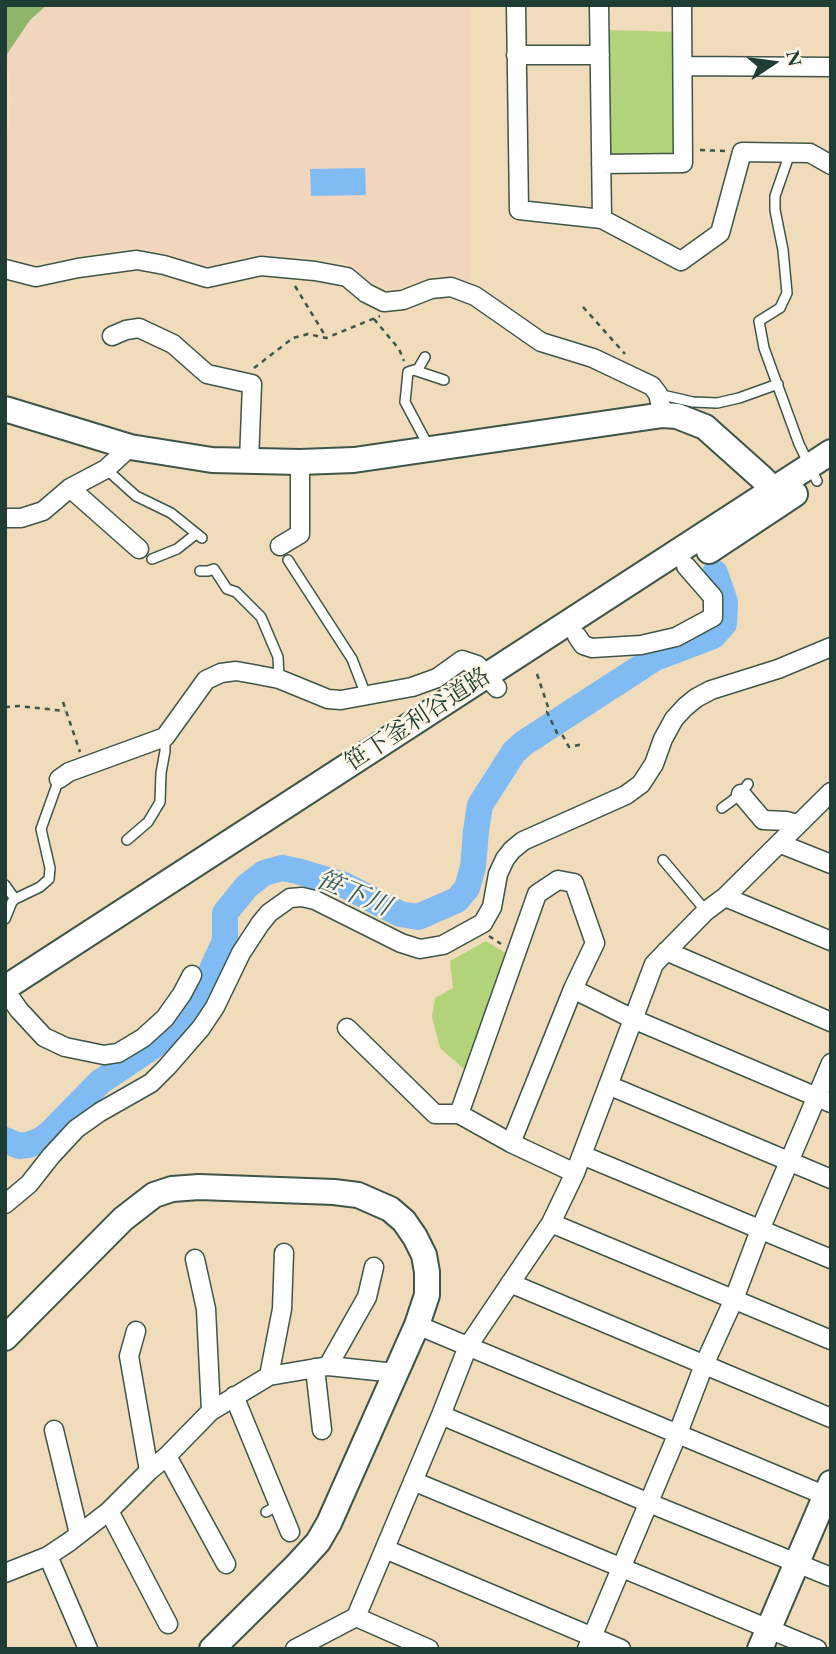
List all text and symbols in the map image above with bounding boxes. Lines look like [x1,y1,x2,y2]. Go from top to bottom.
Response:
north arrow [738,28,808,98]
text: N [780,48,808,68]
street label: 笹下釜利谷道路 [340,662,496,778]
water label: 笹下川 [311,864,395,924]

